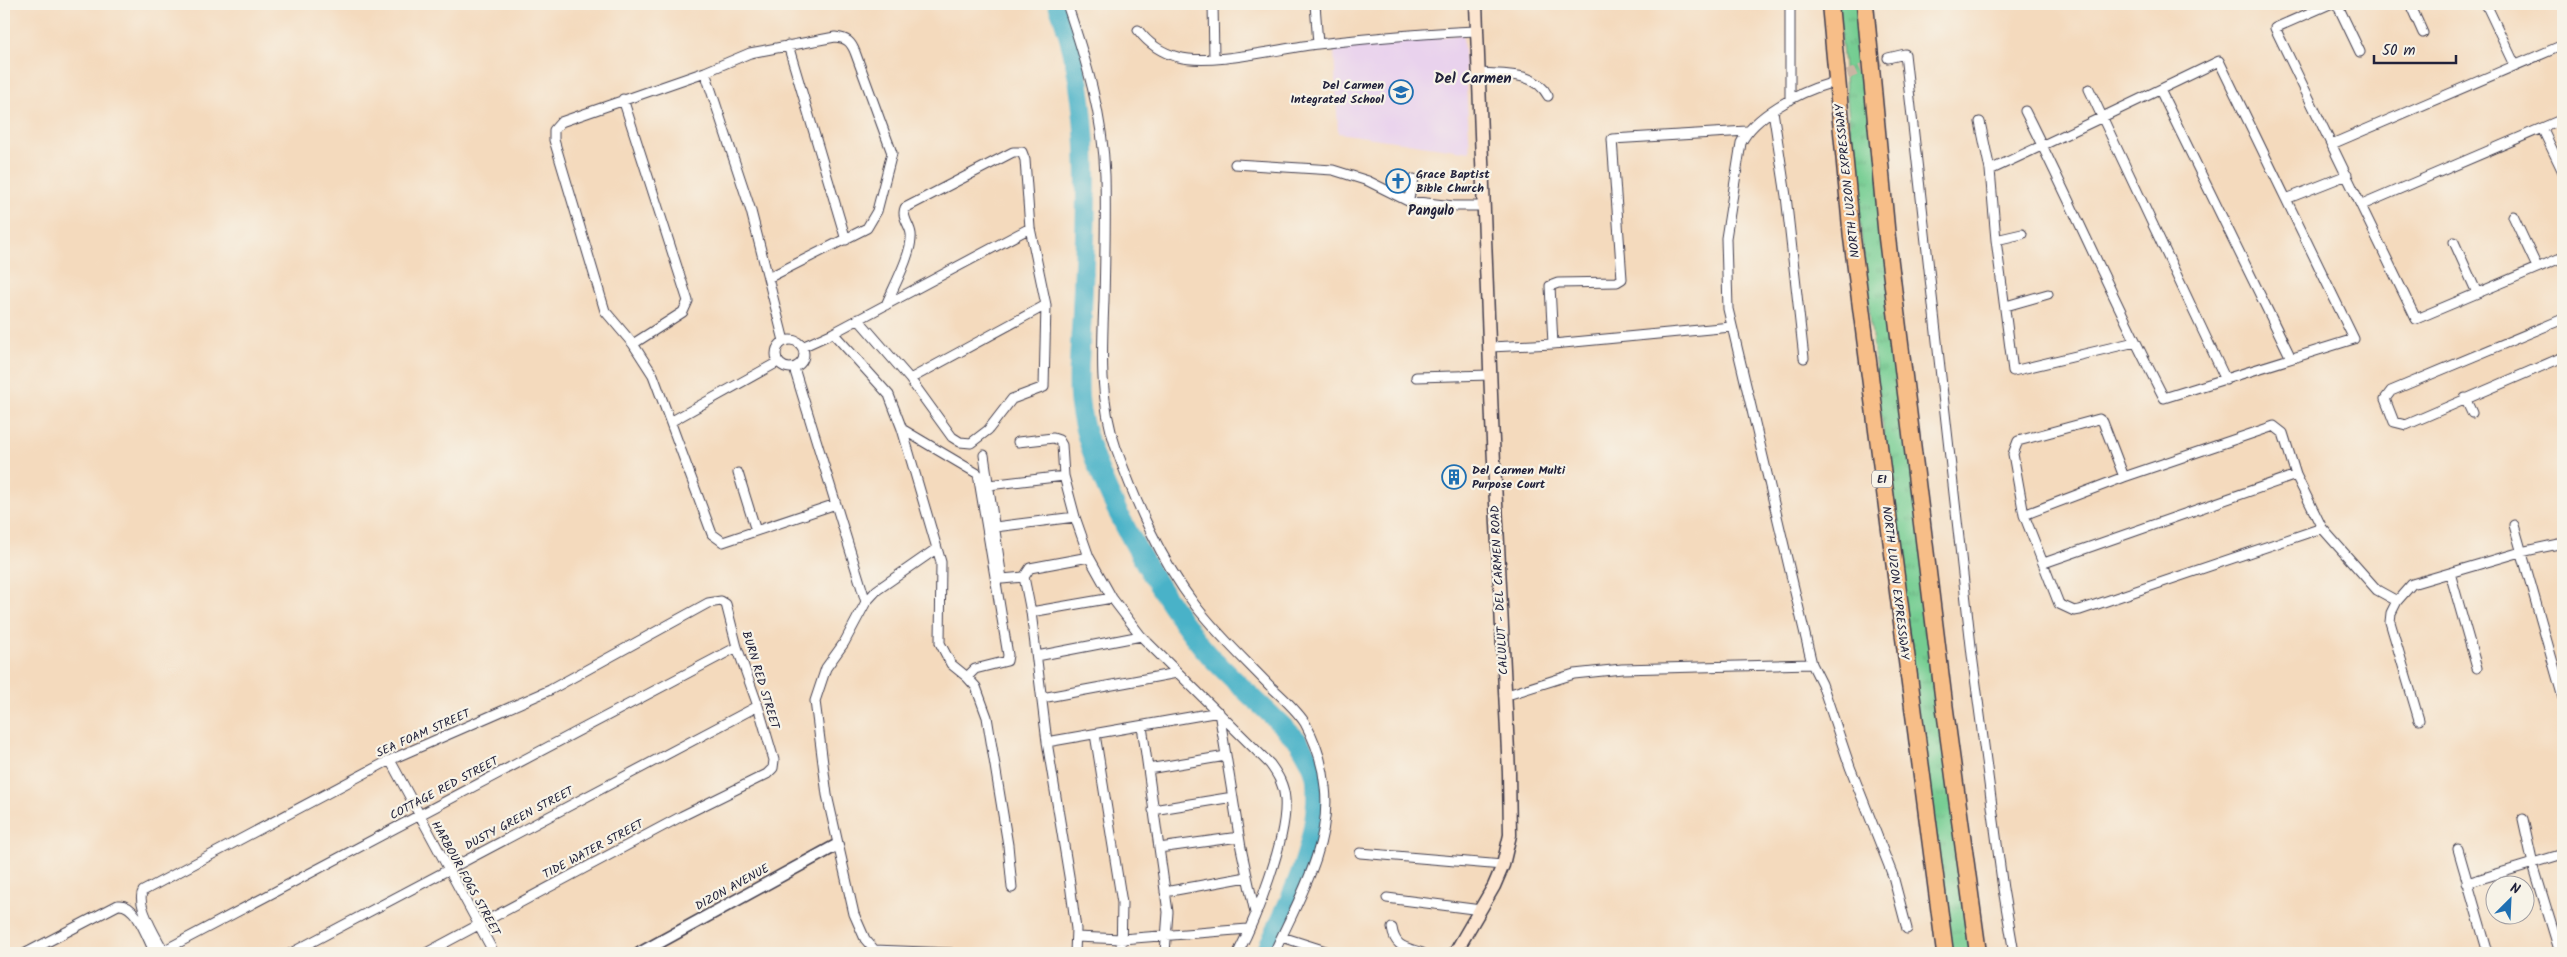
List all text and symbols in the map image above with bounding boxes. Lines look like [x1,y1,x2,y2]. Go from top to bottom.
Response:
scale bar [2374,32,2457,64]
text: 50 m [2382,39,2416,63]
district label: Del Carmen [1434,67,1512,91]
place label: Del Carmen Integrated School [1290,76,1385,109]
school or university icon: Del Carmen Integrated School [1388,79,1414,105]
street label: NORTH LUZON EXPRESSWAY [1830,102,1865,259]
place label: Grace Baptist Bible Church [1416,165,1490,198]
church icon: Grace Baptist Bible Church [1385,168,1411,194]
district label: Pangulo [1408,200,1455,222]
place label: Del Carmen Multi Purpose Court [1472,461,1566,494]
building icon: Del Carmen Multi Purpose Court [1441,464,1467,490]
road number: E1 [1872,470,1892,488]
street label: CALULUT - DEL CARMEN ROAD [1486,504,1513,675]
street label: NORTH LUZON EXPRESSWAY [1877,505,1914,662]
street label: BURN RED STREET [737,629,785,733]
street label: SEA FOAM STREET [373,704,475,763]
street label: COTTAGE RED STREET [386,751,503,825]
street label: DUSTY GREEN STREET [461,781,579,855]
street label: TIDE WATER STREET [539,814,648,884]
street label: HARBOUR FOGS STREET [426,817,506,941]
street label: DIZON AVENUE [692,859,774,916]
north arrow [2484,874,2534,924]
text: N [2506,877,2524,901]

